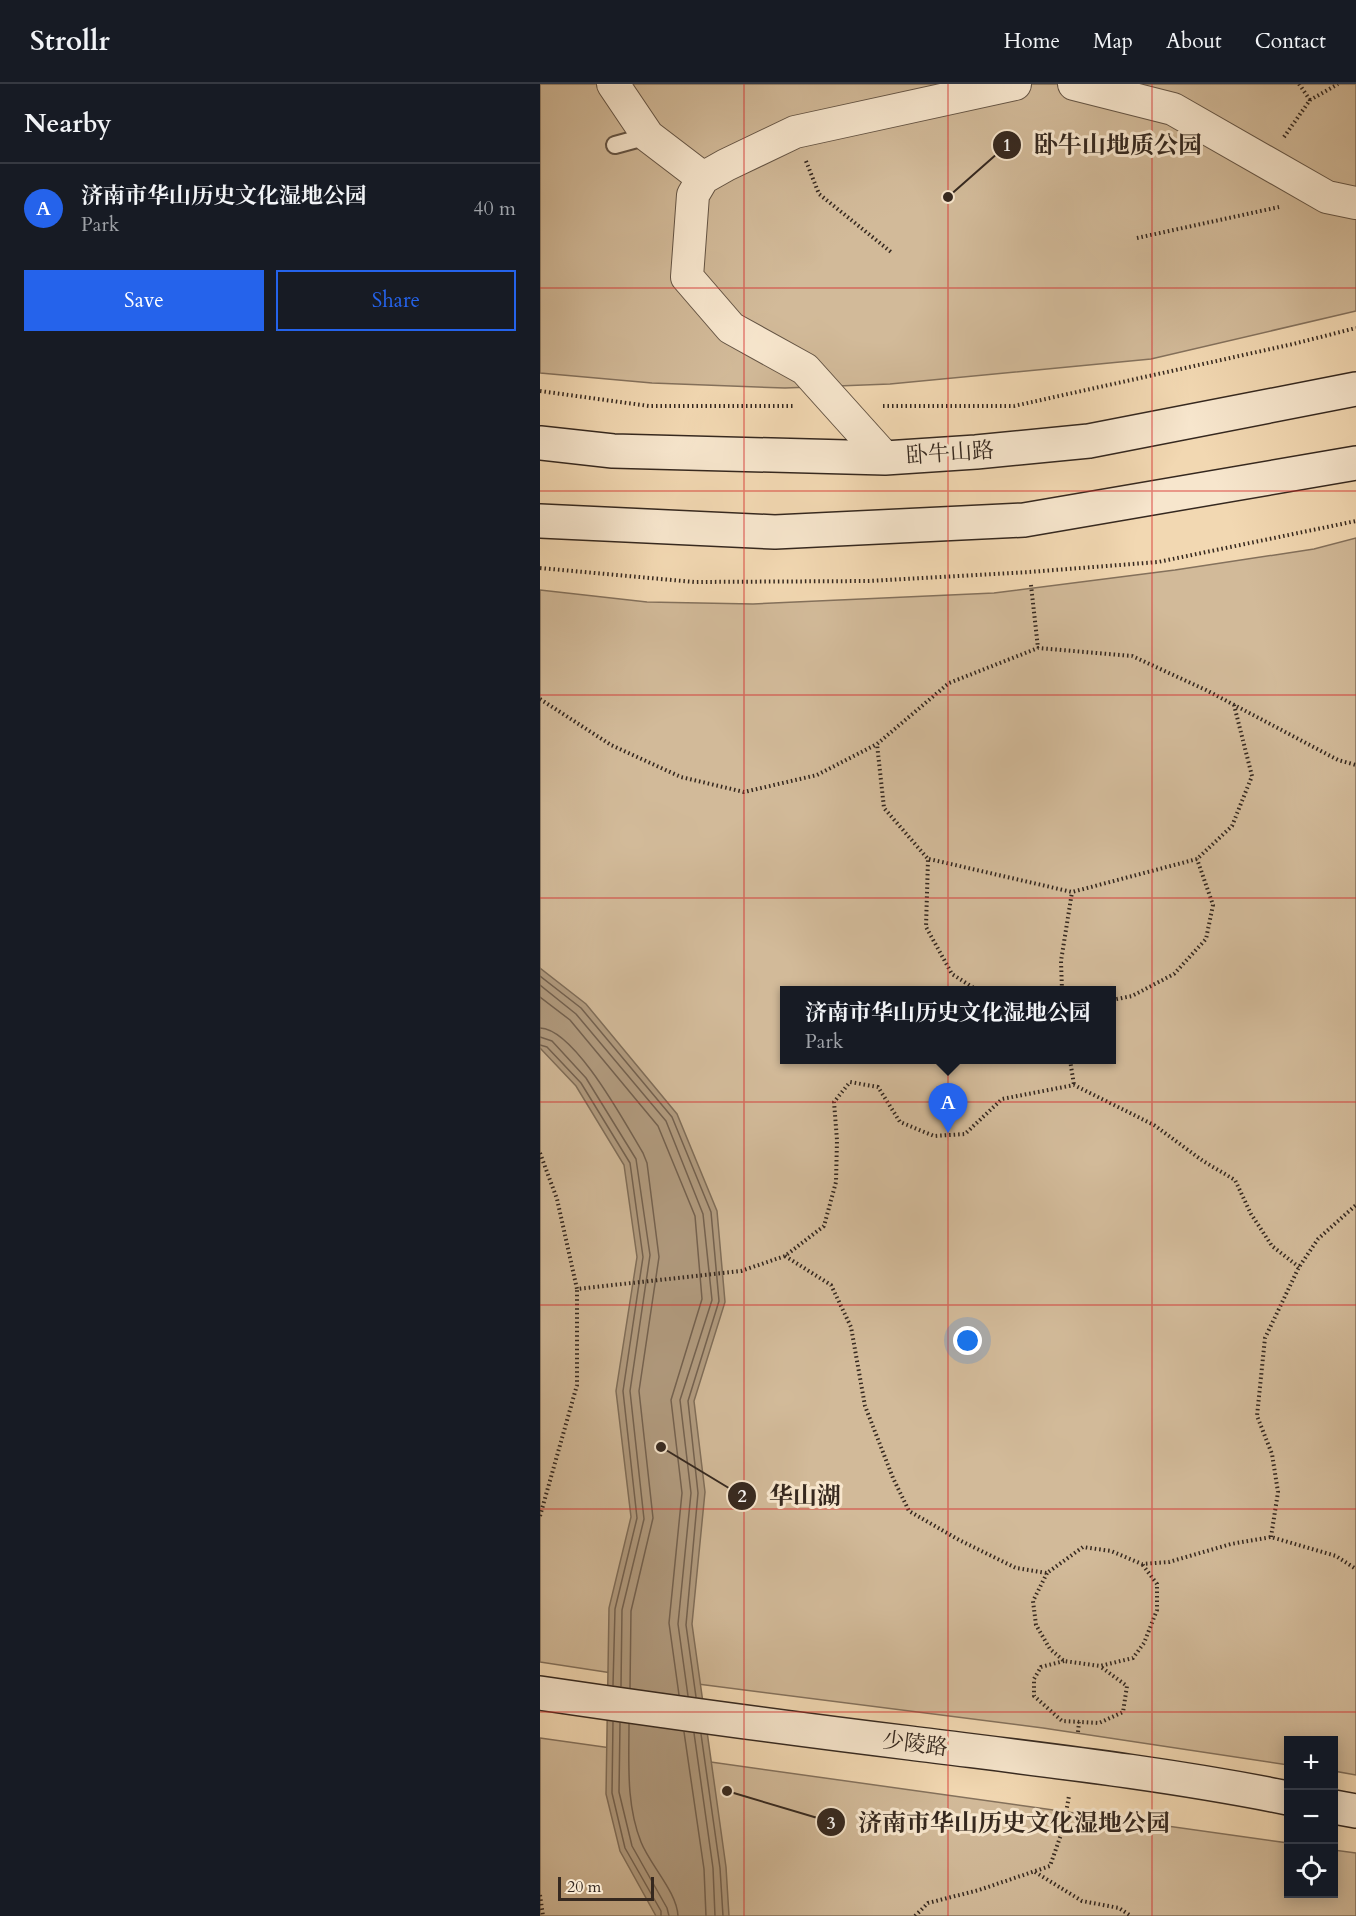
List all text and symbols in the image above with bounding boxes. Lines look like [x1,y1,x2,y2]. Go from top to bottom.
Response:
text: Strollr [30,22,110,60]
text: Home [1004,27,1060,56]
text: Map [1093,27,1133,56]
text: About [1166,27,1222,56]
text: Contact [1255,27,1326,56]
text: Nearby [24,106,112,141]
callout: 卧牛山地质公园 [992,124,1214,166]
text: 卧牛山地质公园 [1034,129,1202,162]
text: 1 [1002,133,1012,158]
text: 济南市华山历史文化湿地公园 [81,181,367,211]
text: A [36,195,51,222]
text: 40 m [473,195,516,222]
text: Park [81,211,119,238]
button: Save [24,270,264,331]
button: Share [276,270,516,331]
street label: 卧牛山路 [905,435,995,471]
popup [780,986,1116,1064]
text: 济南市华山历史文化湿地公园 [805,998,1091,1028]
text: Park [805,1028,843,1055]
pin: A [928,1084,968,1133]
your location [953,1326,982,1355]
callout: 华山湖 [727,1475,853,1517]
text: 华山湖 [769,1480,841,1513]
text: 2 [737,1484,747,1509]
street label: 少陵路 [880,1725,950,1763]
map controls [1284,1736,1338,1898]
button: + [1284,1736,1338,1790]
button: − [1284,1790,1338,1844]
callout: 济南市华山历史文化湿地公园 [816,1801,1182,1843]
text: 济南市华山历史文化湿地公园 [858,1807,1170,1840]
text: 3 [826,1811,836,1836]
button: locate [1284,1844,1338,1898]
scale bar [558,1874,654,1902]
text: 20 m [567,1876,601,1898]

